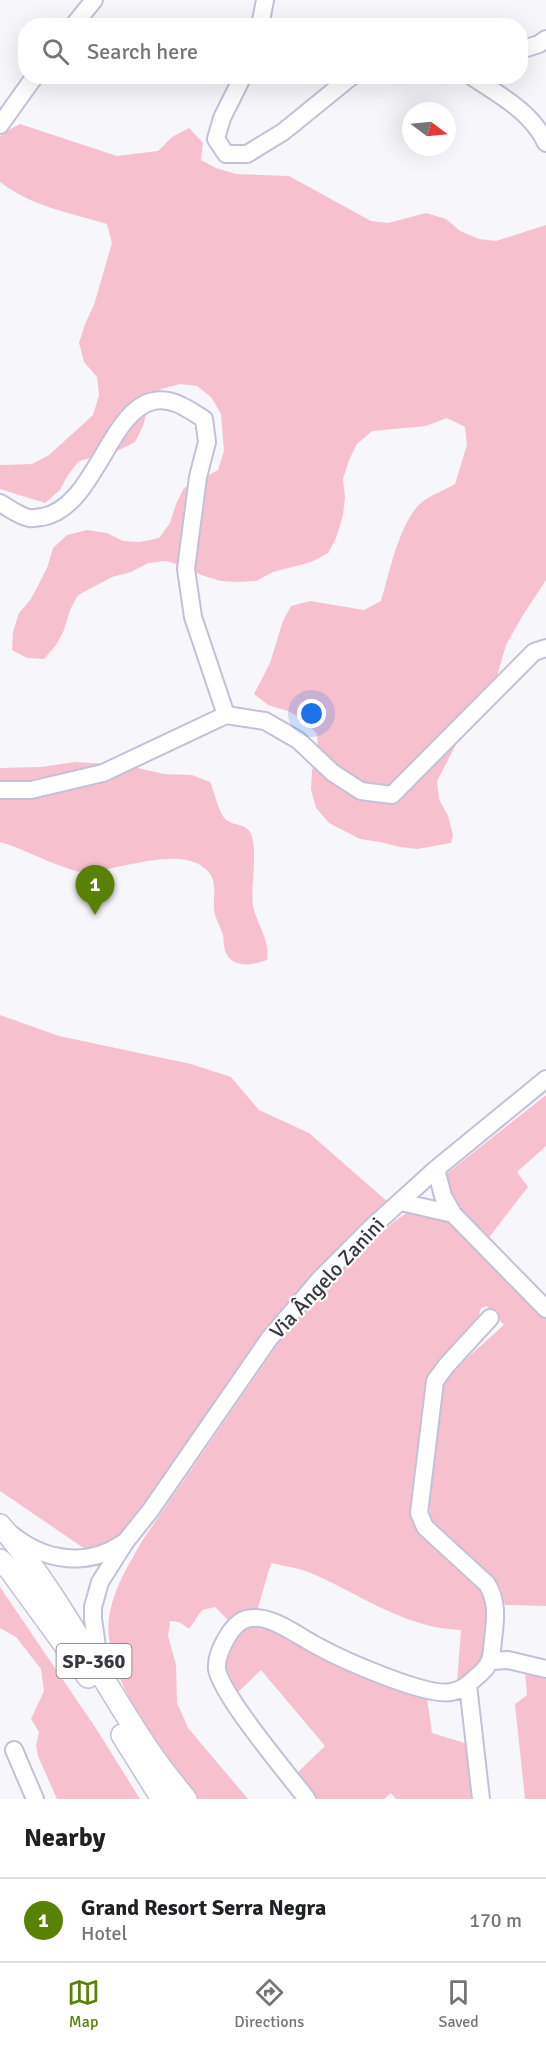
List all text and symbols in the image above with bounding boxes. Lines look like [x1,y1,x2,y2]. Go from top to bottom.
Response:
search box [18,18,528,84]
icon: search [39,35,72,68]
text: Search here [87,38,198,65]
north arrow [402,102,456,156]
your location [297,699,326,728]
pin: 1 [76,866,115,915]
street label: Via Ângelo Zanini [264,1212,390,1344]
road number: SP-360 [56,1644,132,1678]
text: Nearby [24,1822,105,1854]
text: Grand Resort Serra Negra [81,1894,326,1921]
text: 1 [38,1908,49,1933]
text: 170 m [469,1908,522,1933]
text: Hotel [81,1921,127,1946]
tab: Map [67,1976,100,2032]
tab: Directions [234,1976,304,2032]
tab: Saved [439,1976,479,2032]

